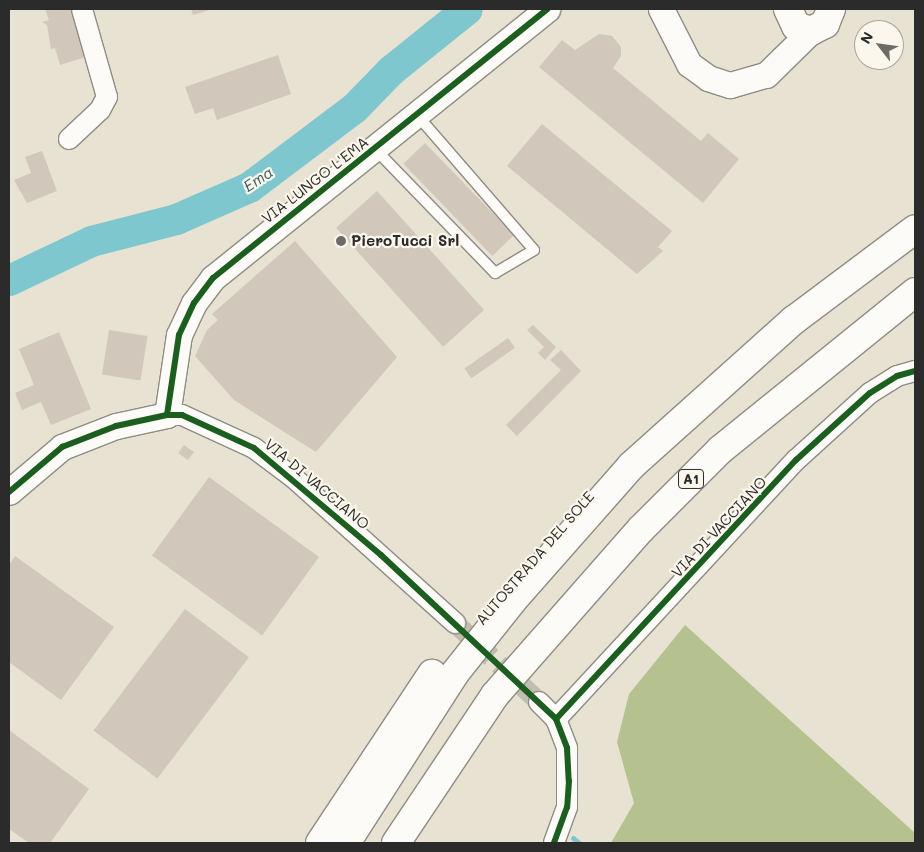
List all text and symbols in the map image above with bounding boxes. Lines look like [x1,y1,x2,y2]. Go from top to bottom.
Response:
north arrow [854,20,904,70]
text: N [856,28,877,47]
street label: VIA LUNGO L'EMA [258,133,372,227]
water label: Ema [239,162,277,196]
place label: PieroTucci Srl [351,232,459,250]
marker: PieroTucci Srl [335,235,347,247]
street label: VIA DI VACCIANO [261,435,373,533]
road number: A1 [677,468,705,490]
street label: VIA DI VACCIANO [668,473,770,581]
street label: AUTOSTRADA DEL SOLE [472,487,598,629]

